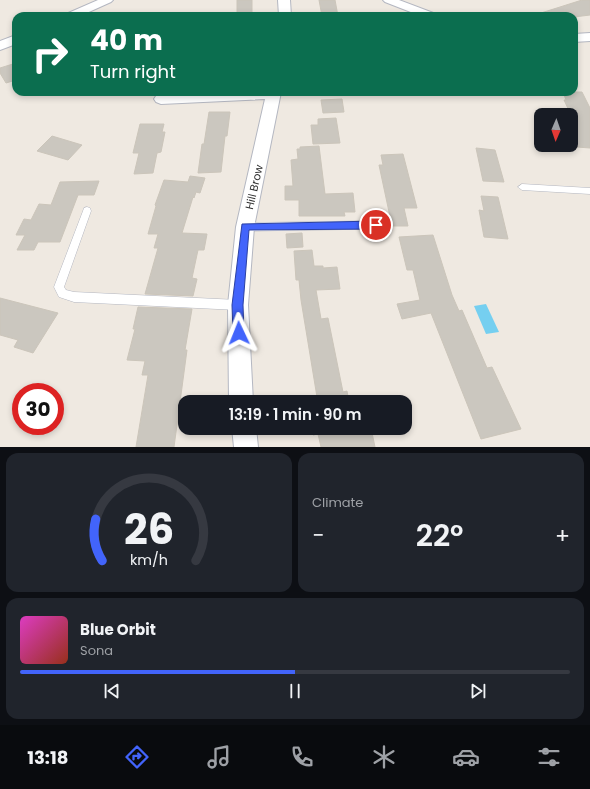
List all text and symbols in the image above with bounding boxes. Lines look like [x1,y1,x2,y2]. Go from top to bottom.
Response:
text: 40 m [90,21,163,60]
icon: right [24,28,76,80]
text: Turn right [90,59,176,84]
north arrow [534,108,578,152]
map controls [534,108,578,152]
street label: Hill Brow [241,163,267,211]
pin [359,208,393,242]
icon: arrive [365,214,387,236]
position arrow [218,312,260,354]
speed limit sign: 30 [12,383,64,435]
text: 13:19 · 1 min · 90 m [229,404,361,425]
text: Climate [312,493,363,512]
text: 26 [124,499,174,558]
text: 22° [416,514,463,557]
text: − [312,520,324,551]
text: + [555,520,570,551]
text: km/h [130,549,168,569]
text: Blue Orbit [80,619,156,640]
text: Sona [80,641,113,660]
icon: previous [101,680,123,702]
icon: pause [284,680,306,702]
icon: next [467,680,489,702]
icon: directions [123,743,151,771]
icon: music [205,743,233,771]
icon: phone [288,743,316,771]
icon: climate [370,743,398,771]
icon: car [452,743,480,771]
icon: filters [535,743,563,771]
text: 13:18 [27,745,68,770]

